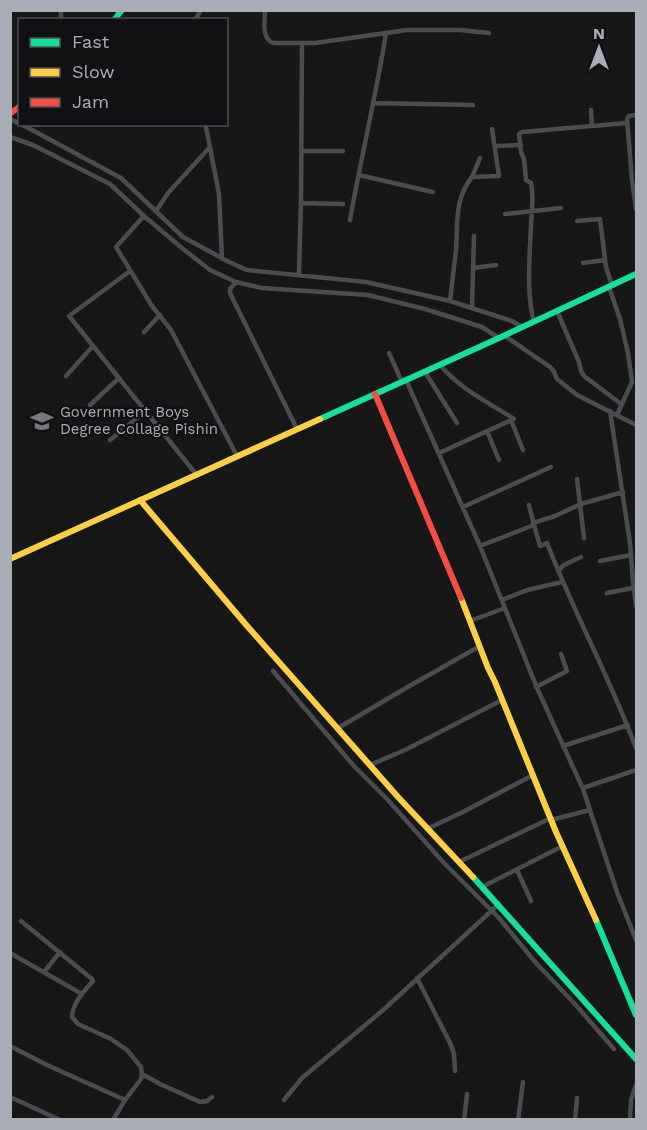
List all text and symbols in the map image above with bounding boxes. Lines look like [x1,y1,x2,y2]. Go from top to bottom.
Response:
legend [18,18,228,126]
north arrow [569,18,629,78]
text: N [593,24,605,43]
text: Fast [72,31,110,52]
text: Slow [72,61,115,82]
text: Jam [72,91,109,112]
place label: Government Boys Degree Collage Pishin [60,403,218,438]
school or university icon: Government Boys Degree Collage Pishin [29,408,55,434]

